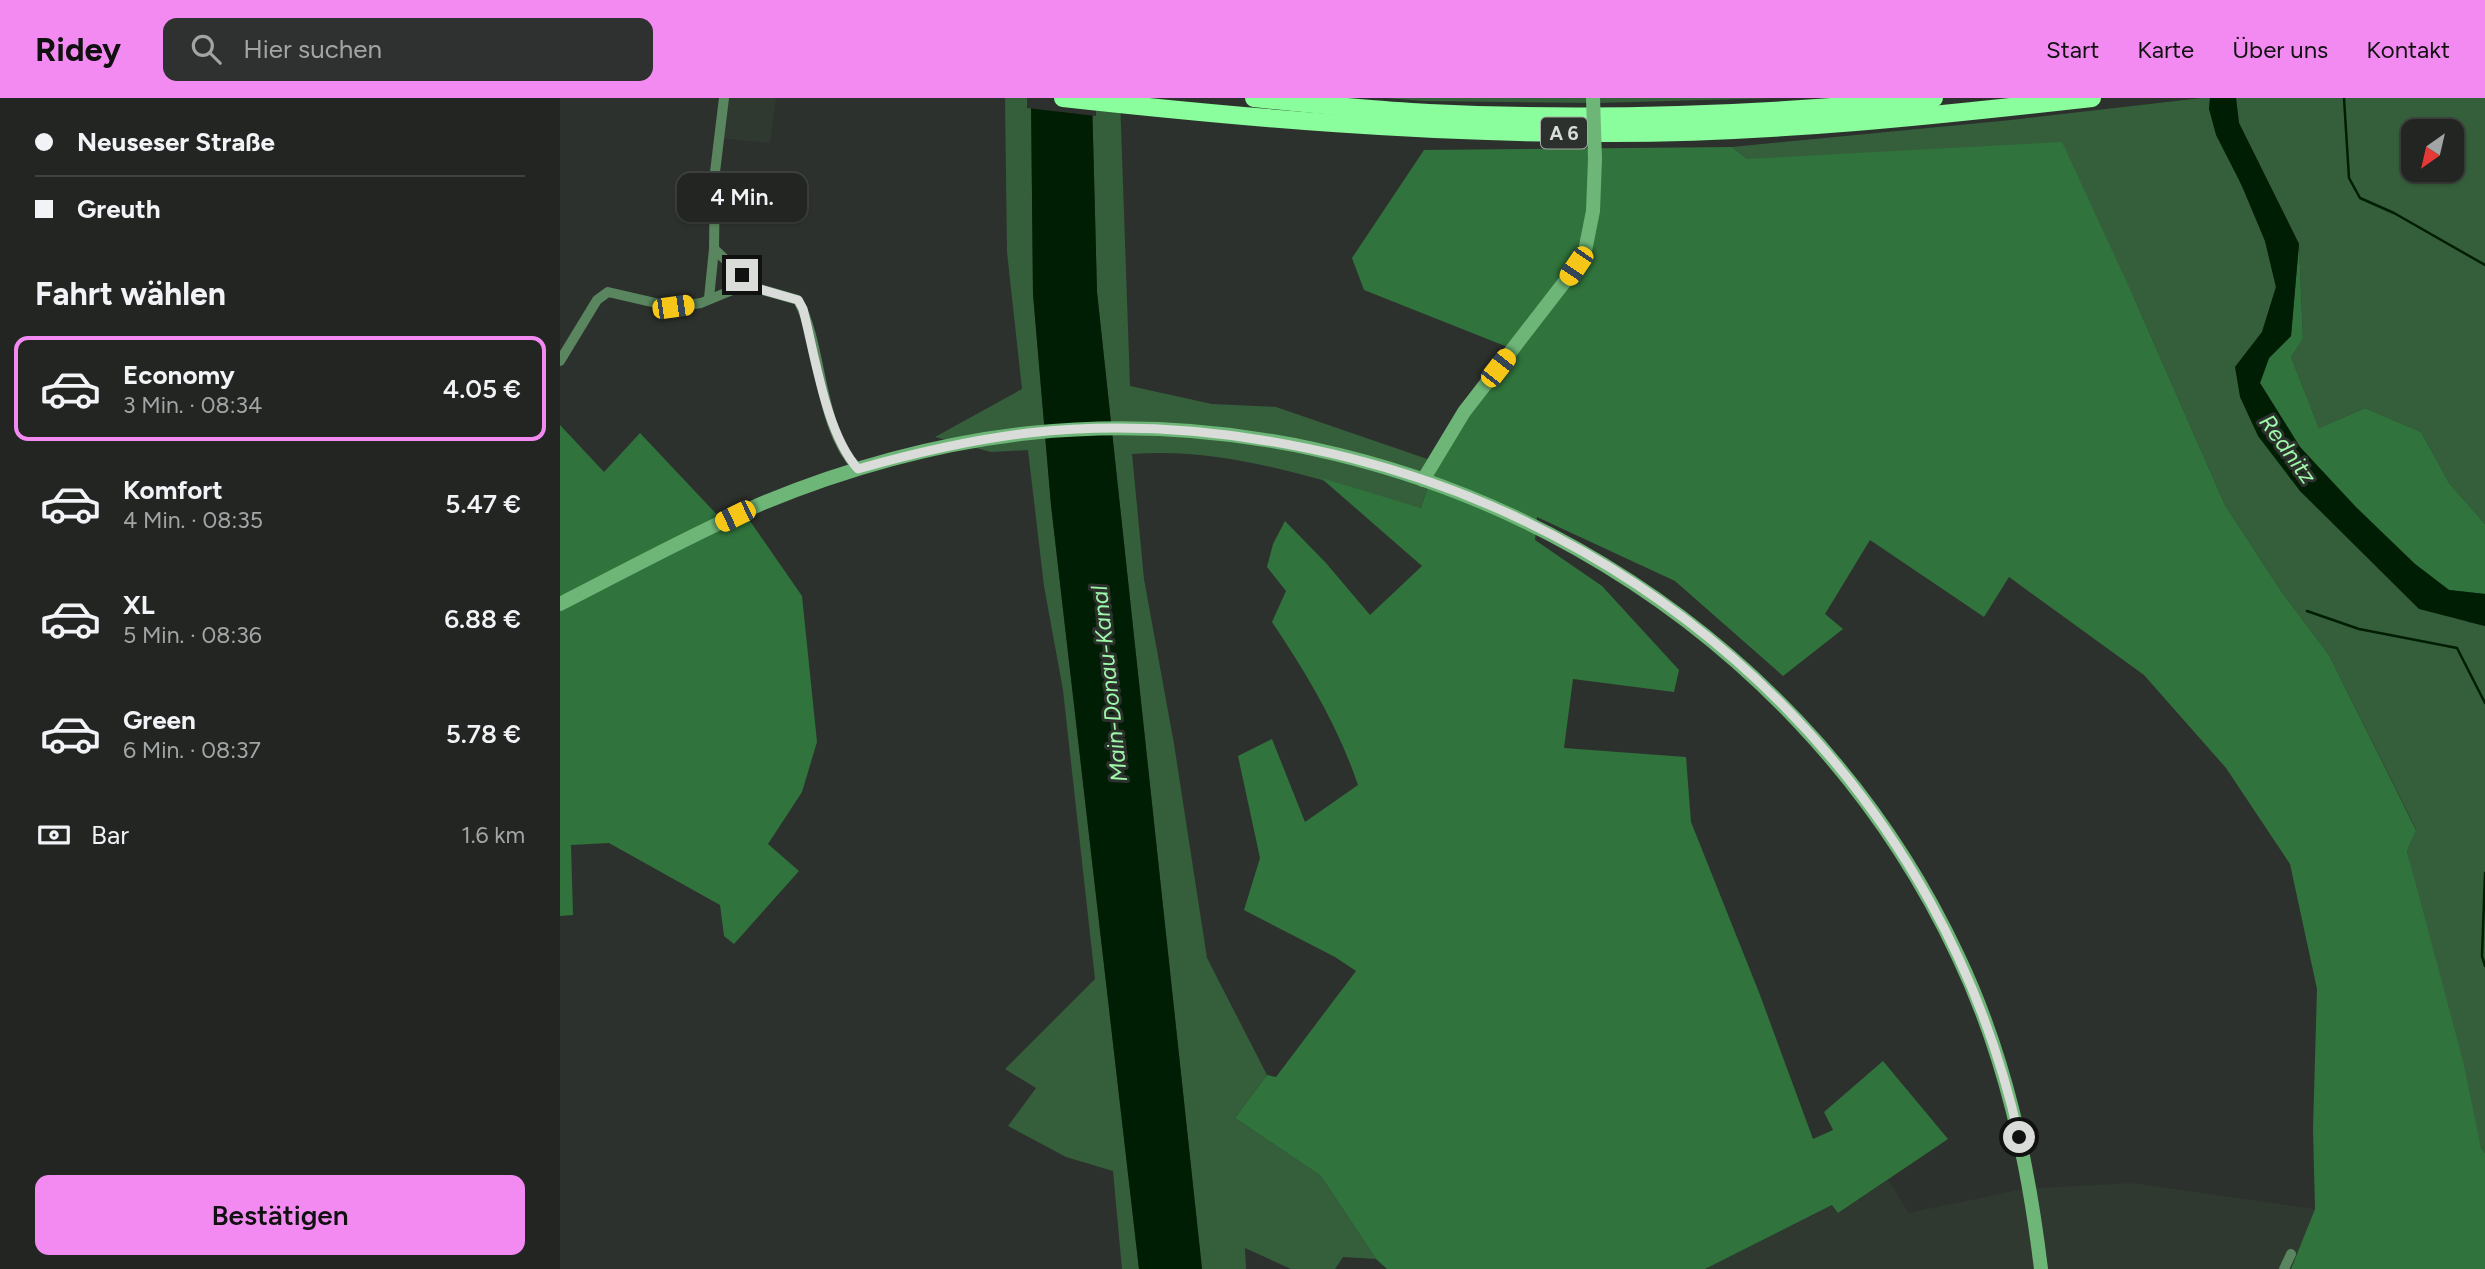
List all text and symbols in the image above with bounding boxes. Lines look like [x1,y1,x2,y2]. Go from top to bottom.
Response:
search box [163,18,653,81]
text: Ridey [35,30,121,69]
icon: search [187,30,225,68]
text: Hier suchen [243,33,382,65]
text: Start [2046,35,2099,64]
text: Karte [2137,35,2194,64]
text: Über uns [2232,35,2328,64]
text: Kontakt [2366,35,2450,64]
road number: A 6 [1541,118,1587,148]
north arrow [2401,119,2464,182]
map controls [2401,119,2464,182]
text: Neuseser Straße [77,126,275,158]
callout: 4 Min. [677,174,807,222]
text: 4 Min. [710,183,774,211]
text: Greuth [77,193,161,225]
car [1556,243,1597,289]
route end [726,259,758,291]
text: Fahrt wählen [35,275,226,313]
car [651,294,696,320]
car [1477,345,1520,391]
icon: car [39,357,102,420]
text: Economy [123,359,235,391]
text: 4.05 € [443,373,521,405]
text: 3 Min. · 08:34 [123,391,262,419]
water label: Rednitz [2253,409,2323,490]
icon: car [39,472,102,535]
text: Komfort [123,474,223,506]
text: 5.47 € [445,488,521,520]
car [712,497,759,535]
text: 4 Min. · 08:35 [123,506,263,534]
water label: Main-Donau-Kanal [1085,583,1133,784]
icon: car [39,587,102,650]
text: XL [123,589,155,621]
text: 6.88 € [444,603,521,635]
text: 5 Min. · 08:36 [123,621,262,649]
icon: car [39,702,102,765]
text: Green [123,704,196,736]
text: 5.78 € [446,718,521,750]
text: 6 Min. · 08:37 [123,736,261,764]
icon: cash [35,816,73,854]
text: Bar [91,819,129,851]
text: 1.6 km [461,821,525,849]
route start [2003,1121,2035,1153]
button: Bestätigen [35,1175,525,1255]

